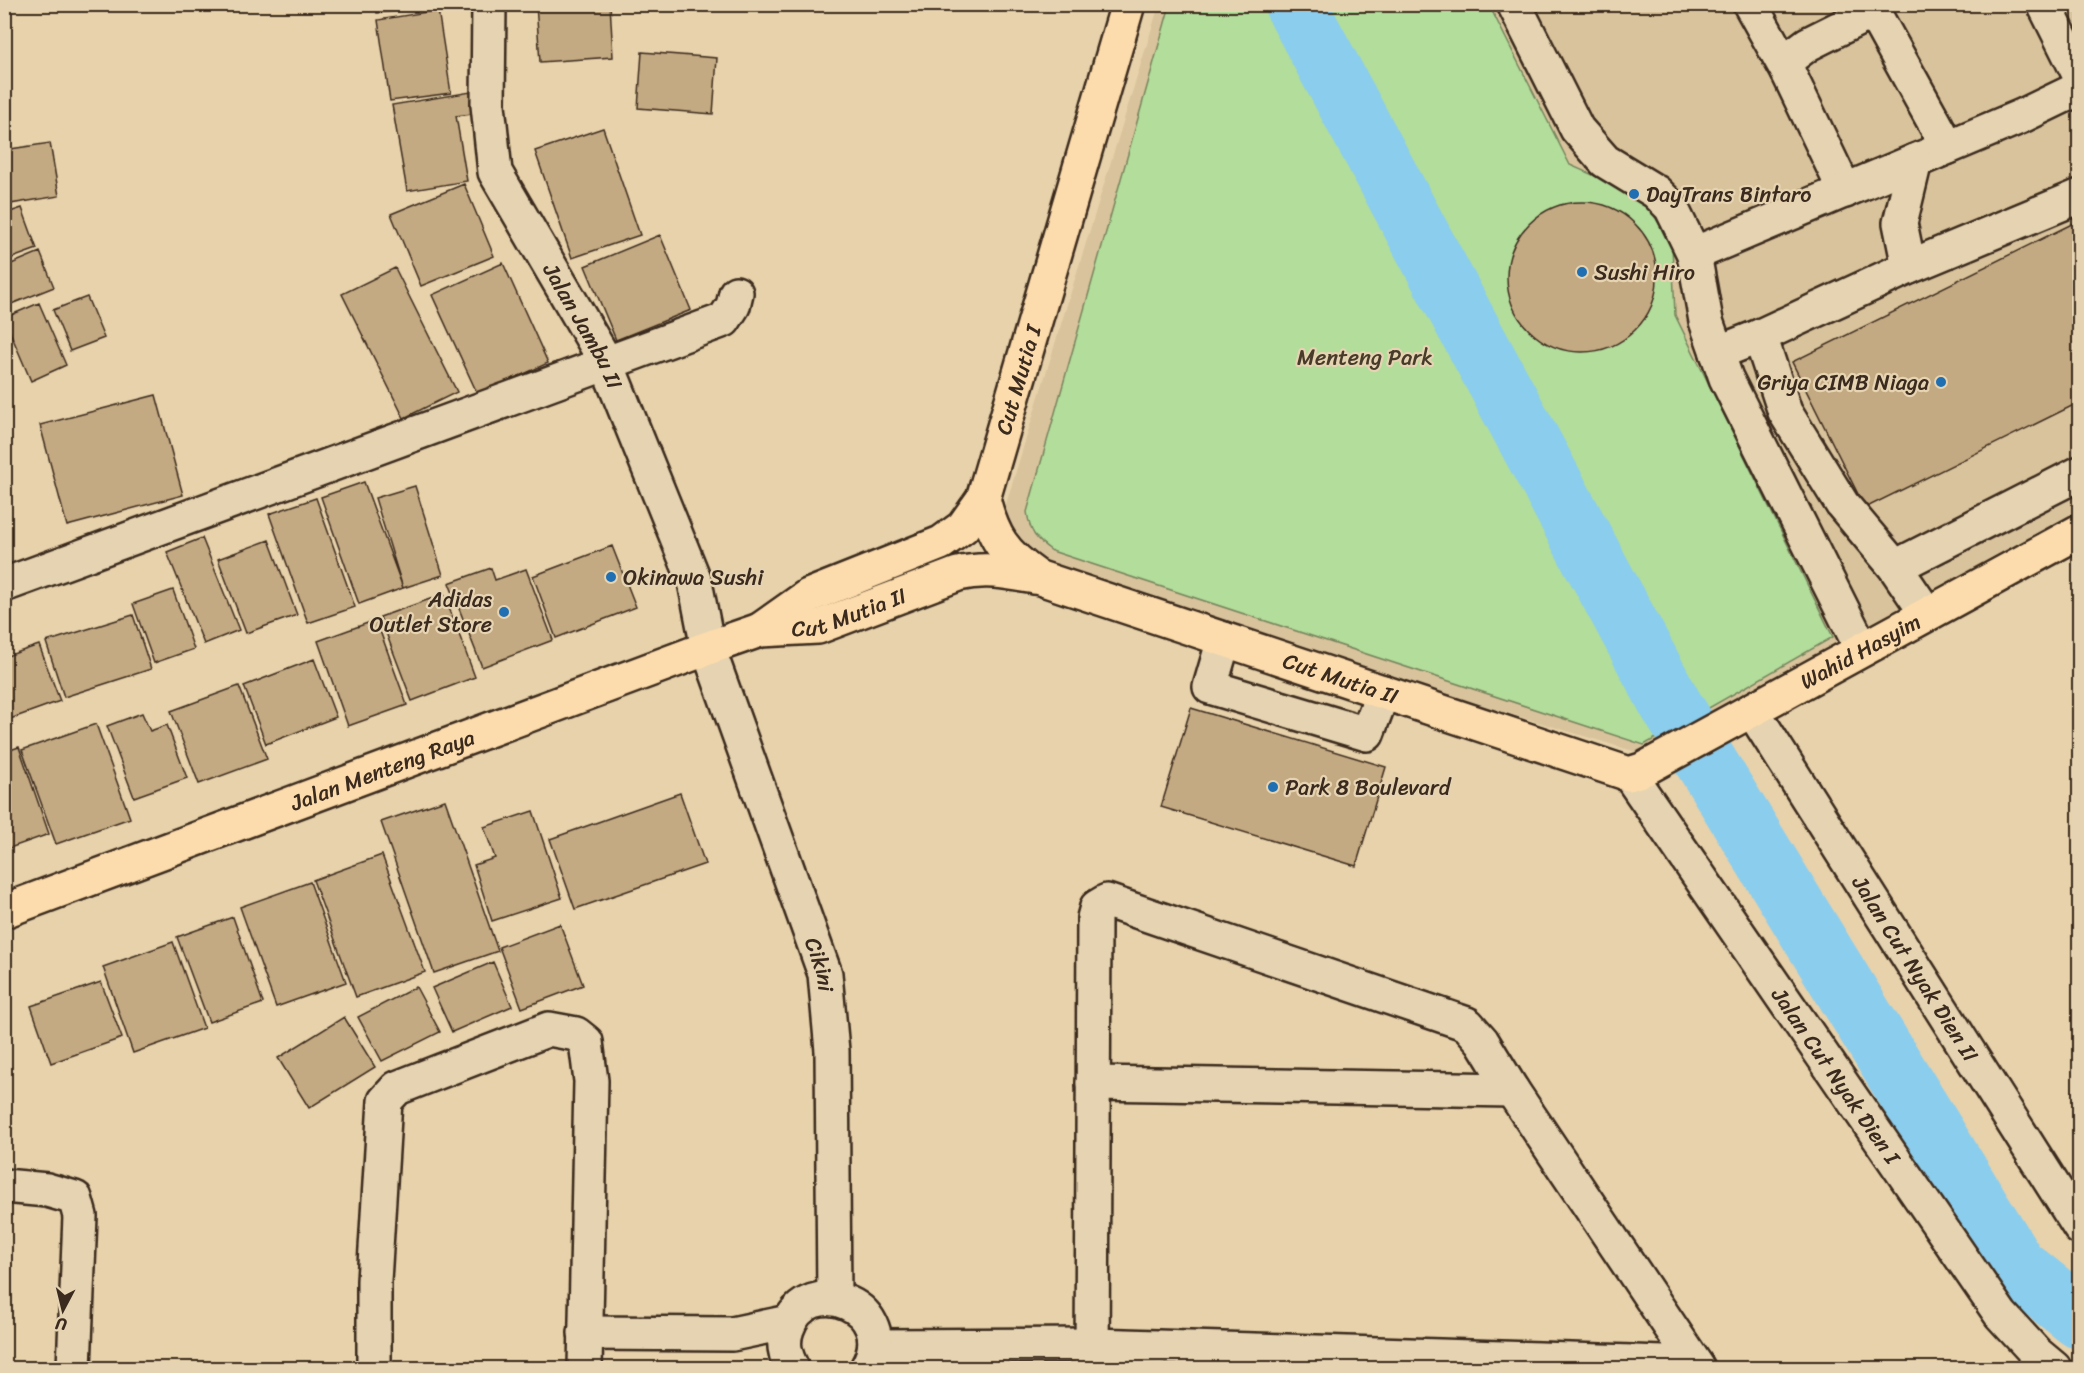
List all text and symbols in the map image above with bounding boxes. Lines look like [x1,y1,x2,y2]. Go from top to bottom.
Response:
place label: DayTrans Bintaro [1646,175,1811,214]
marker: DayTrans Bintaro [1627,187,1641,201]
place label: Sushi Hiro [1594,253,1695,292]
street label: Jalan Jambu II [532,254,634,395]
marker: Sushi Hiro [1575,265,1589,279]
street label: Cut Mutia I [983,319,1053,439]
park label: Menteng Park [1297,338,1433,377]
place label: Griya CIMB Niaga [1757,363,1929,402]
marker: Griya CIMB Niaga [1934,375,1948,389]
place label: Okinawa Sushi [623,558,764,597]
marker: Okinawa Sushi [604,570,618,584]
street label: Cut Mutia II [791,576,912,648]
place label: Adidas Outlet Store [370,580,492,644]
street label: Wahid Hasyim [1792,602,1928,700]
marker: Adidas Outlet Store [497,605,511,619]
street label: Cut Mutia II [1278,641,1404,715]
street label: Jalan Menteng Raya [284,717,480,822]
place label: Park 8 Boulevard [1285,768,1452,807]
marker: Park 8 Boulevard [1266,780,1280,794]
street label: Jalan Cut Nyak Dien II [1841,867,1990,1070]
street label: Cikini [794,932,846,994]
street label: Jalan Cut Nyak Dien I [1761,978,1912,1173]
north arrow [33,1280,93,1340]
text: U [53,1309,68,1339]

